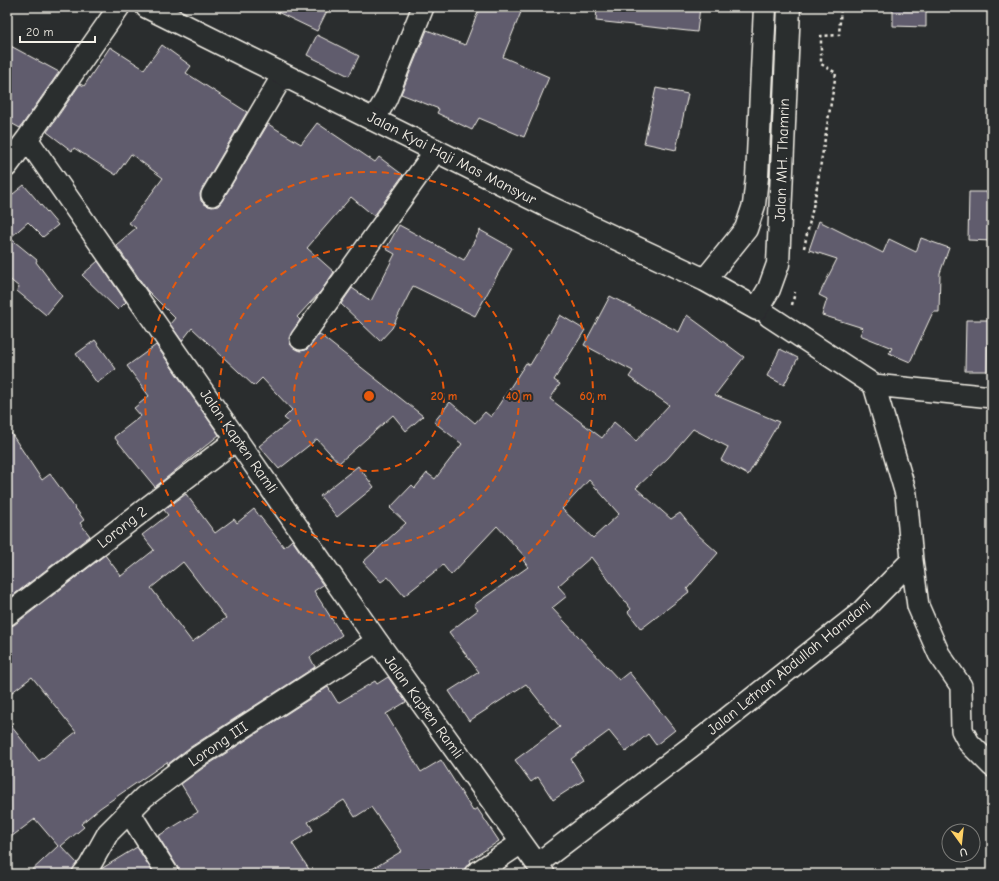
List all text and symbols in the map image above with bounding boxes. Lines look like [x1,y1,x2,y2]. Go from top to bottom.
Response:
scale bar [20,18,95,44]
text: 20 m [26,25,54,39]
street label: Jalan MH. Thamrin [771,98,793,222]
street label: Jalan Kyai Haji Mas Mansyur [365,107,540,209]
street label: Jalan Kapten Ramli [196,385,282,497]
centre of rings [362,389,376,403]
text: 20 m [431,389,457,403]
text: 40 m [506,389,532,403]
text: 60 m [580,389,606,403]
street label: Lorong 2 [94,502,150,552]
street label: Jalan Letnan Abdullah Hamdani [704,595,874,739]
street label: Jalan Kapten Ramli [381,652,467,762]
street label: Lorong III [185,718,251,770]
north arrow [941,823,981,863]
text: U [958,845,969,859]

